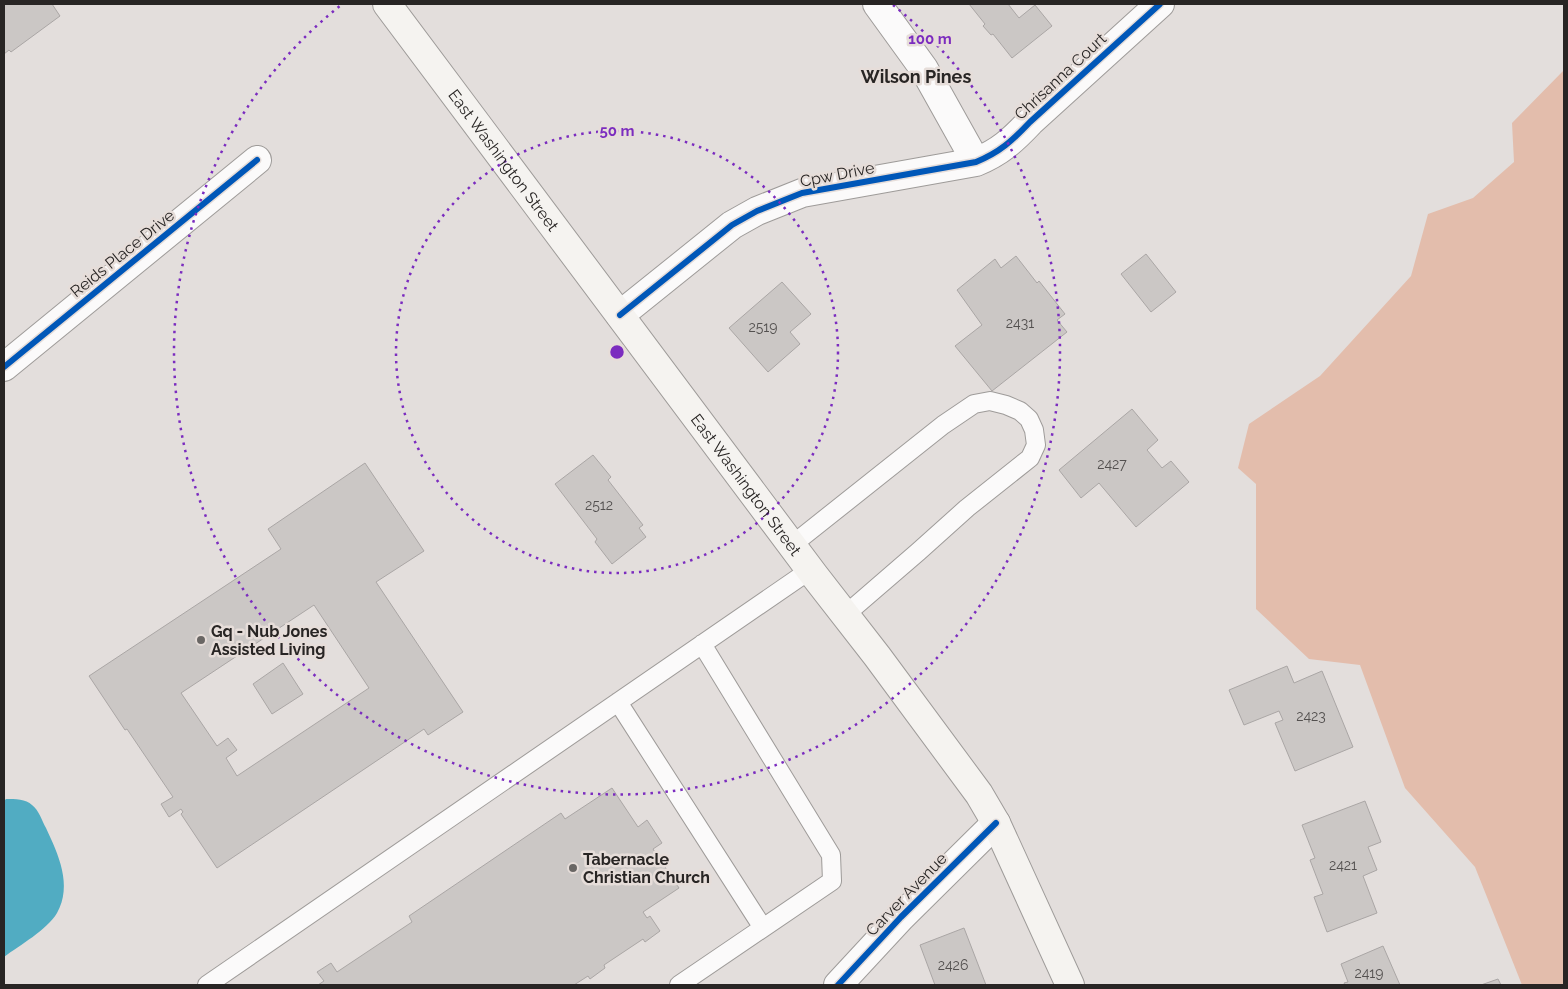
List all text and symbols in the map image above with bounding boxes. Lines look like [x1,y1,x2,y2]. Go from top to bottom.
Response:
street label: Chrisanna Court [1011,29,1111,124]
text: 100 m [908,30,952,48]
district label: Wilson Pines [861,66,971,87]
street label: East Washington Street [444,86,563,236]
text: 50 m [599,122,635,140]
street label: Cpw Drive [798,158,876,191]
street label: Reids Place Drive [67,206,178,301]
house number: 2431 [1006,315,1034,331]
house number: 2519 [748,319,778,335]
centre of rings [608,343,626,361]
street label: East Washington Street [687,410,805,560]
house number: 2427 [1097,456,1127,472]
house number: 2512 [585,497,613,513]
place label: Gq - Nub Jones Assisted Living [211,622,327,659]
marker: Gq - Nub Jones Assisted Living [195,634,207,646]
house number: 2423 [1296,708,1326,724]
street label: Carver Avenue [862,849,951,940]
place label: Tabernacle Christian Church [583,850,710,887]
house number: 2421 [1329,857,1357,873]
marker: Tabernacle Christian Church [567,862,579,874]
house number: 2426 [938,957,968,973]
house number: 2419 [1354,965,1384,981]

